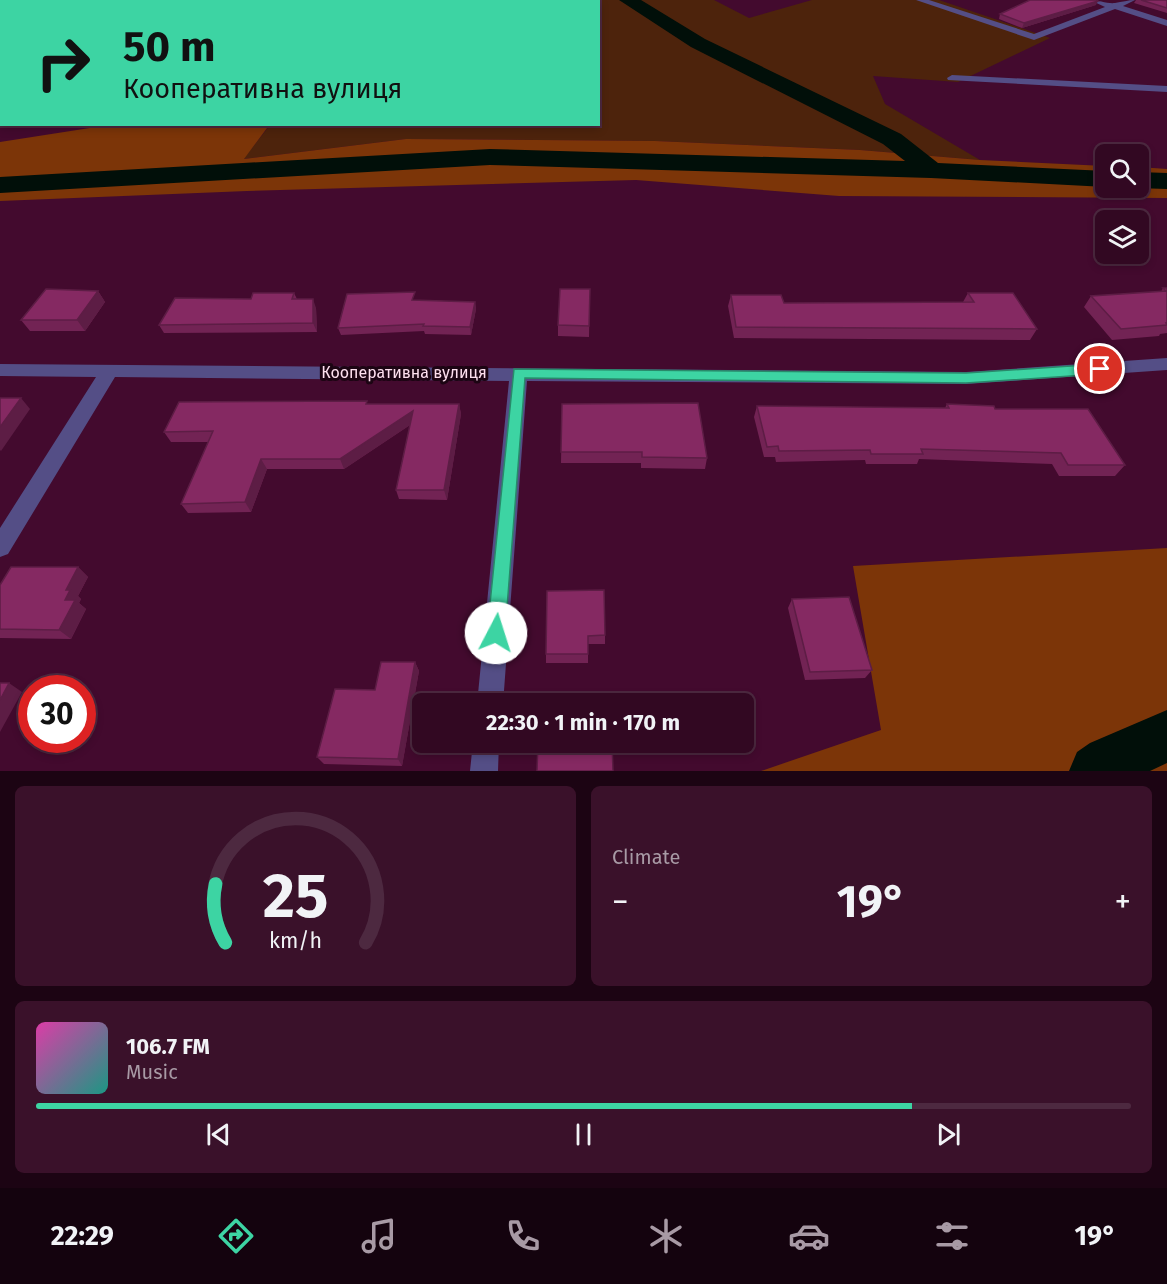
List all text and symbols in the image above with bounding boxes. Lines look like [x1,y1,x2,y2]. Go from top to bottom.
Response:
text: 50 m [123,22,216,72]
icon: right [24,24,102,102]
text: Кооперативна вулиця [123,73,402,105]
map controls [1095,144,1149,264]
button: search [1095,144,1149,198]
button: layers [1095,210,1149,264]
pin [1074,343,1125,394]
icon: arrive [1083,352,1116,385]
street label: Кооперативна вулиця [321,363,487,382]
position arrow [464,601,528,665]
speed limit sign: 30 [18,675,96,753]
text: 22:30 · 1 min · 170 m [486,709,680,736]
text: Climate [612,845,680,869]
text: 25 [263,859,328,934]
text: 19° [837,875,906,929]
text: − [612,882,629,922]
text: + [1115,882,1131,922]
text: km/h [269,928,322,954]
text: 106.7 FM [126,1033,210,1060]
text: Music [126,1060,178,1084]
icon: previous [202,1118,235,1151]
icon: pause [567,1118,600,1151]
icon: next [932,1118,965,1151]
icon: directions [215,1215,257,1257]
icon: music [358,1215,400,1257]
icon: phone [502,1215,544,1257]
icon: climate [645,1215,687,1257]
icon: car [788,1215,830,1257]
icon: filters [931,1215,973,1257]
text: 22:29 [51,1220,114,1252]
text: 19° [1075,1220,1116,1252]

